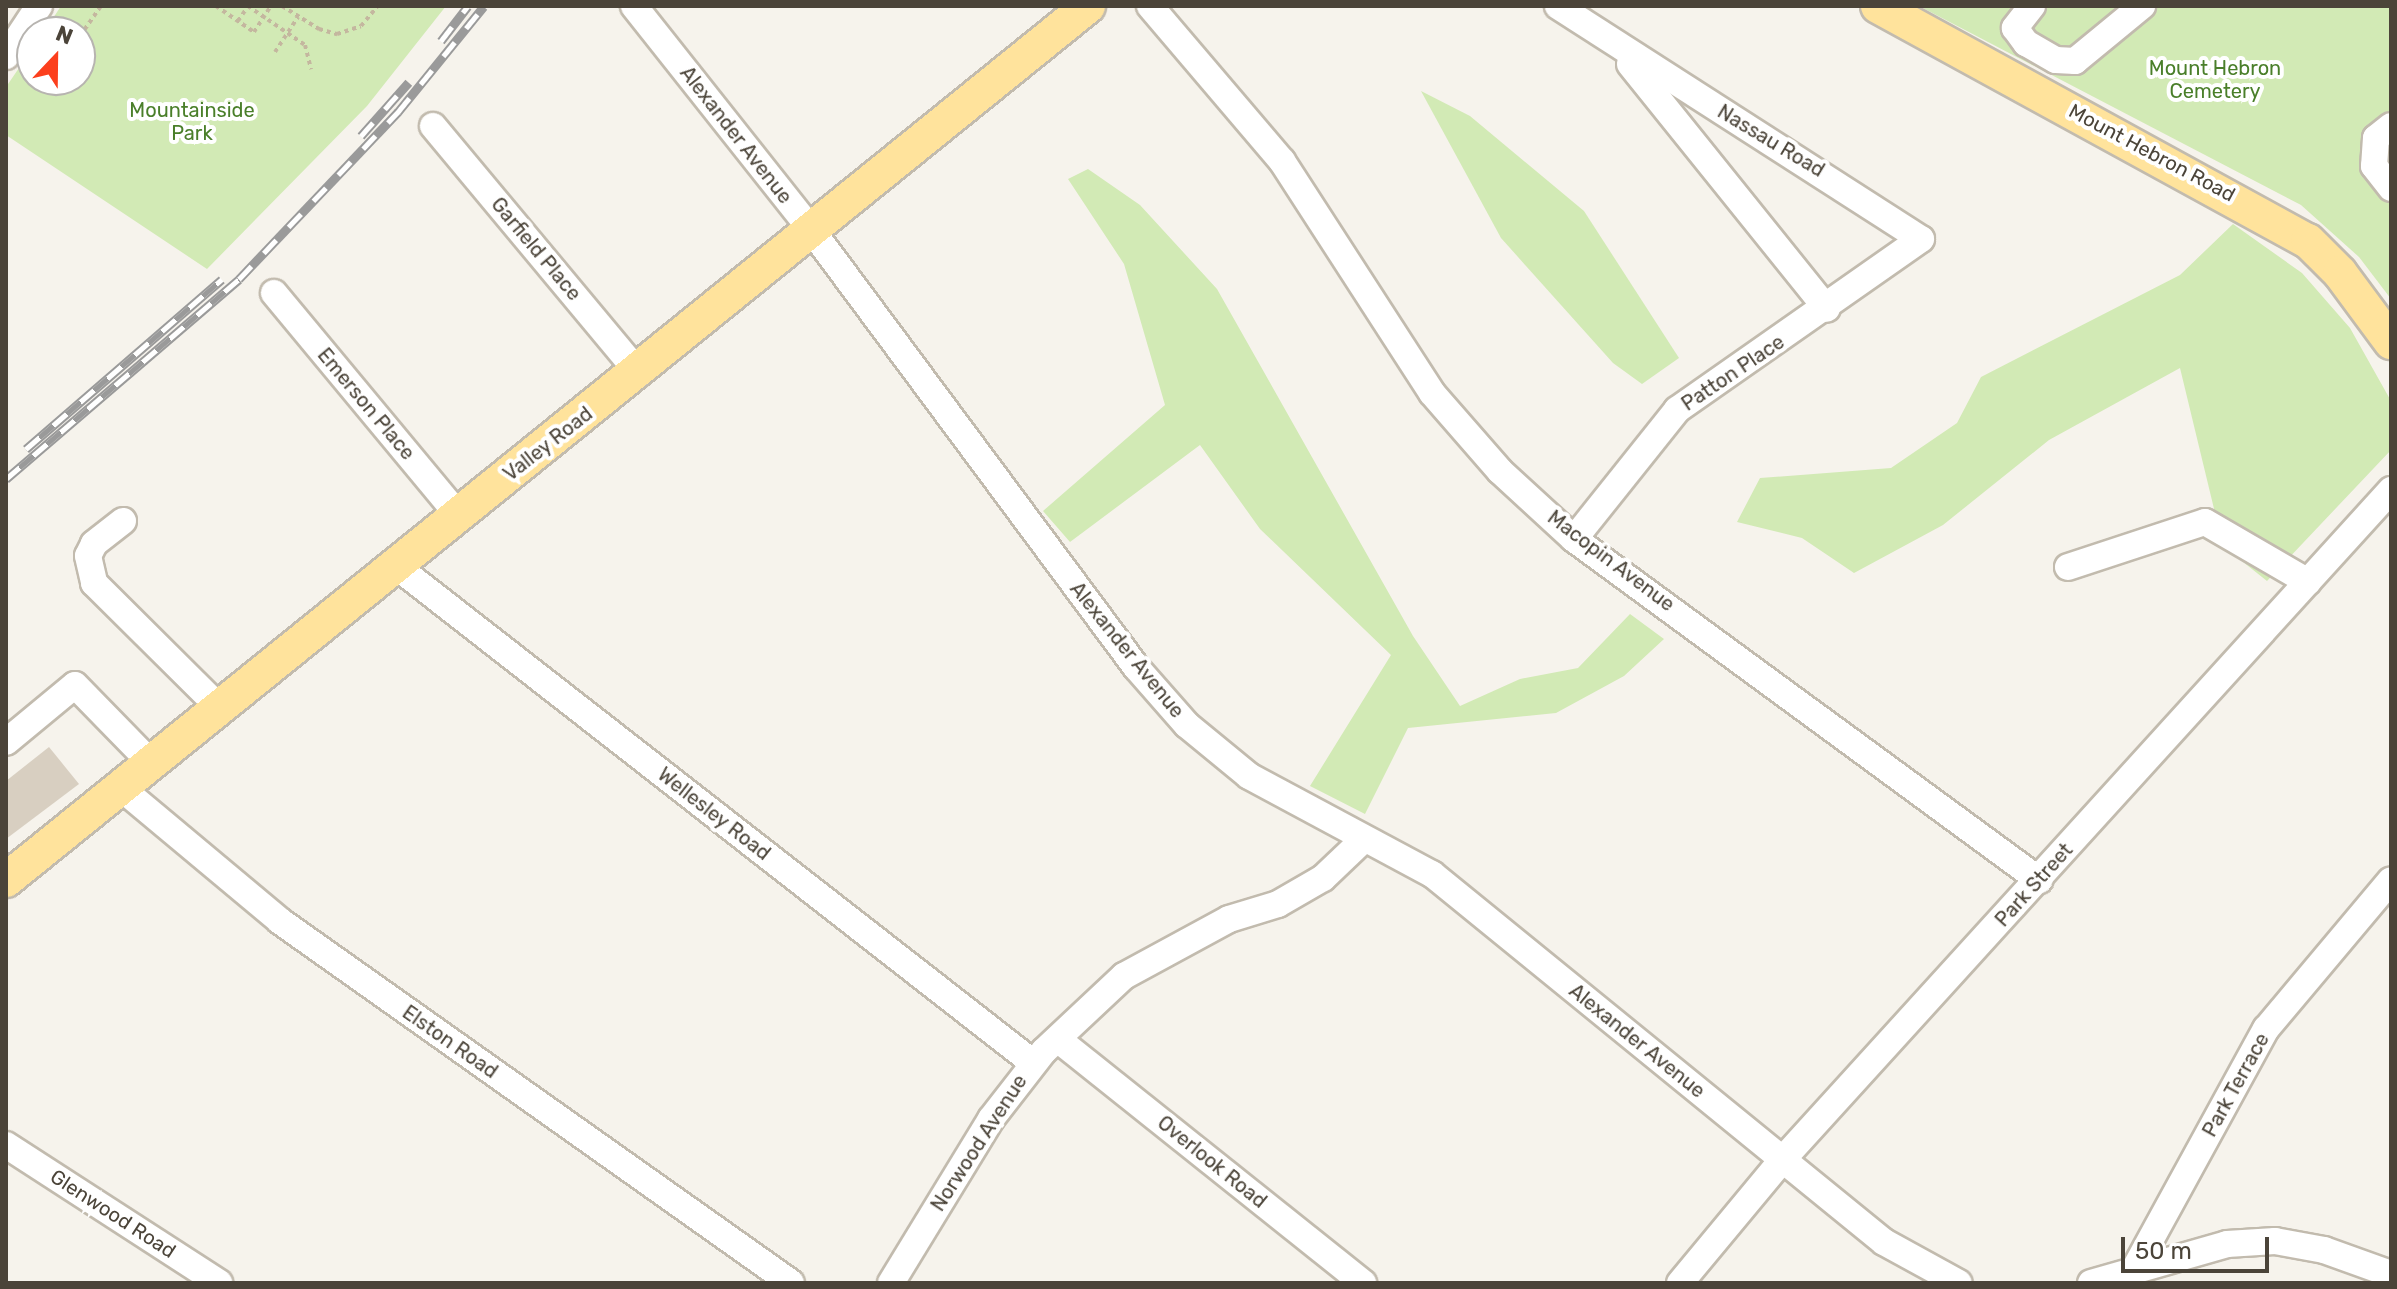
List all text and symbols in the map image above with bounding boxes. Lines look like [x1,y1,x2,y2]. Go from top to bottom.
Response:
north arrow [16,16,96,96]
text: N [52,20,77,51]
park label: Mount Hebron Cemetery [2149,56,2281,103]
street label: Alexander Avenue [675,61,797,209]
park label: Mountainside Park [129,98,255,145]
street label: Mount Hebron Road [2065,99,2239,207]
street label: Nassau Road [1713,100,1829,182]
street label: Garfield Place [486,193,586,305]
street label: Patton Place [1677,330,1789,416]
street label: Emerson Place [312,343,420,465]
street label: Valley Road [499,402,597,486]
street label: Macopin Avenue [1543,505,1679,617]
street label: Alexander Avenue [1065,577,1189,723]
street label: Wellesley Road [653,762,775,866]
street label: Park Street [1990,838,2078,932]
street label: Alexander Avenue [1564,979,1710,1103]
street label: Elston Road [398,1000,502,1084]
street label: Park Terrace [2197,1029,2275,1141]
street label: Norwood Avenue [926,1070,1032,1216]
street label: Overlook Road [1153,1111,1271,1213]
street label: Glenwood Road [46,1165,180,1263]
scale bar [2125,1221,2273,1271]
text: 50 m [2135,1237,2192,1265]

